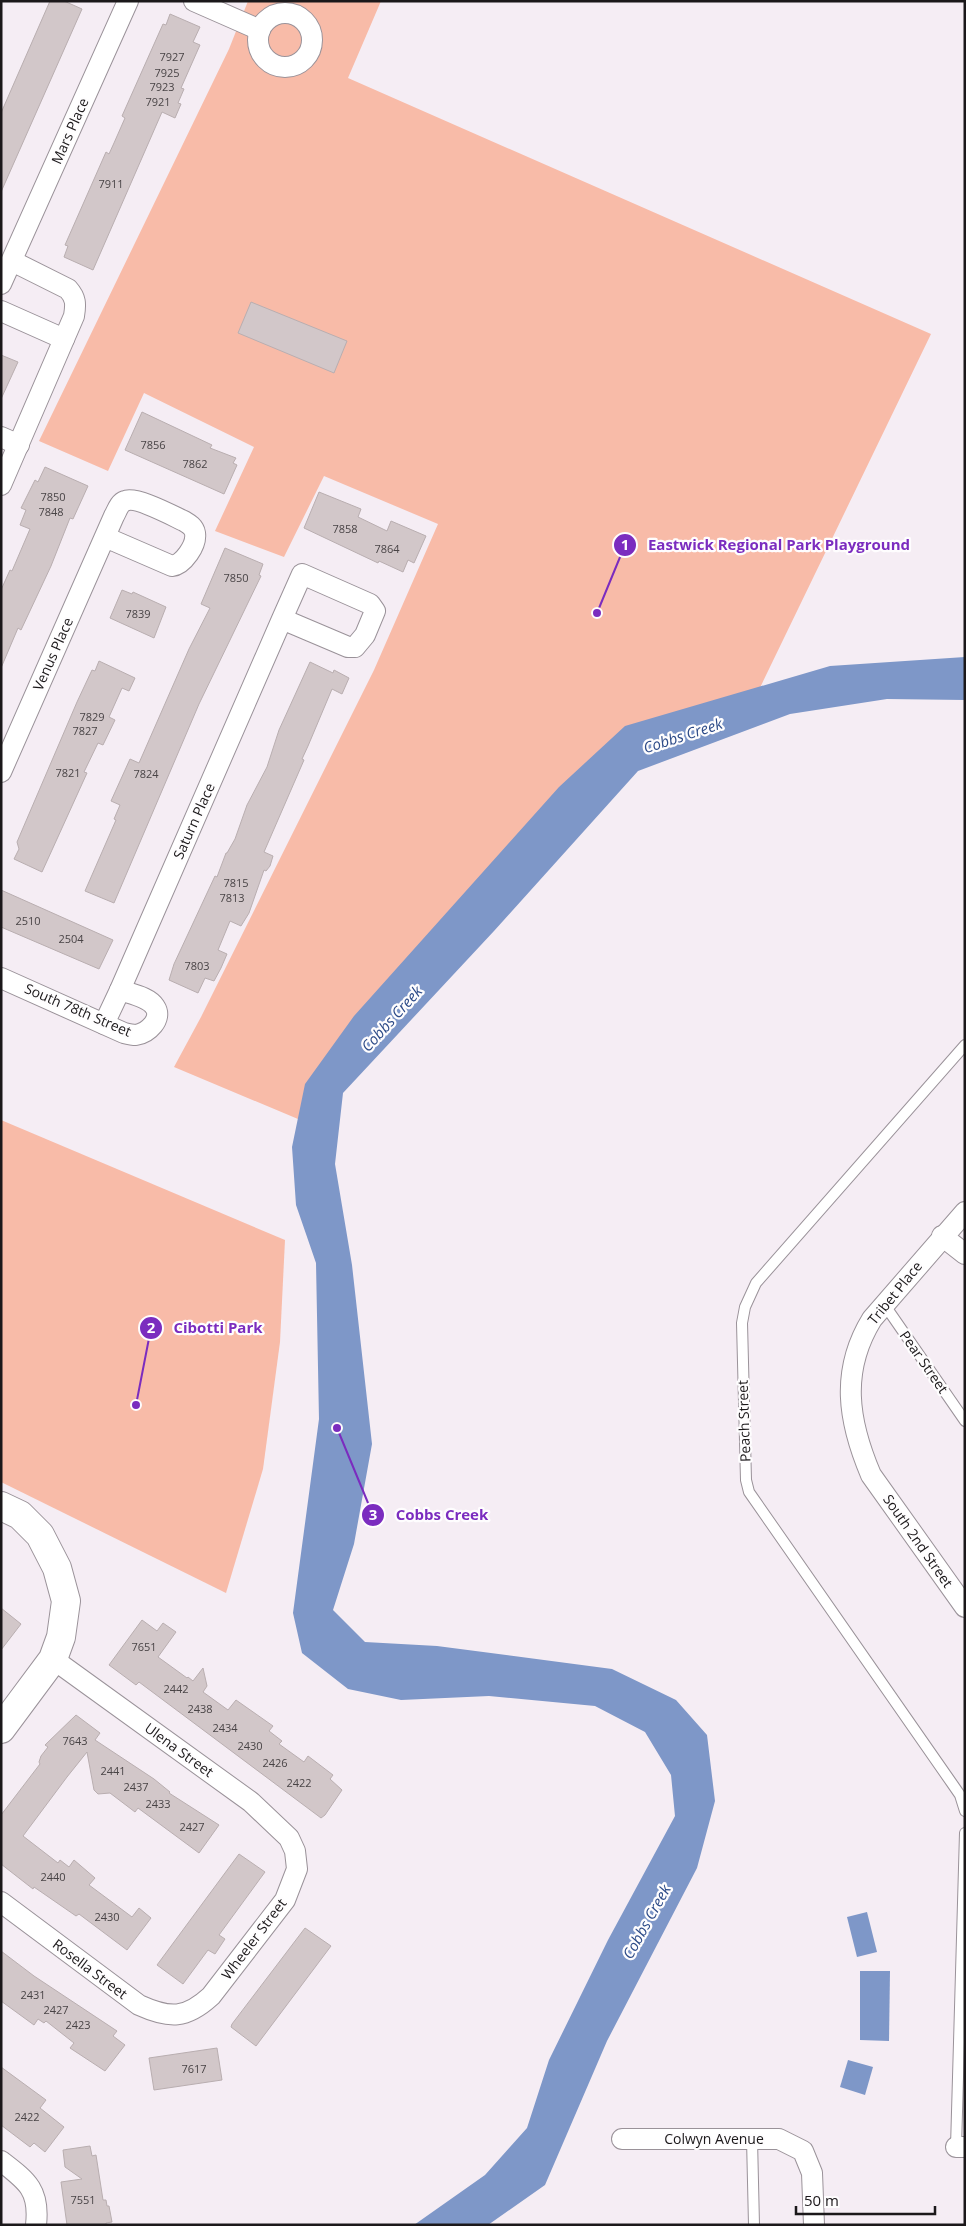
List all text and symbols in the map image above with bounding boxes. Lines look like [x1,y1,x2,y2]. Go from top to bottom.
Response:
house number: 7927 [159,49,185,64]
house number: 7925 [154,65,180,80]
house number: 7923 [149,79,175,94]
house number: 7921 [145,94,171,109]
street label: Mars Place [46,95,93,167]
house number: 7911 [98,176,124,191]
house number: 7856 [140,437,166,452]
house number: 7862 [182,456,208,471]
house number: 7850 [40,489,66,504]
house number: 7848 [38,504,64,519]
house number: 7858 [332,521,358,536]
callout: Eastwick Regional Park Playground [612,530,920,560]
text: 1 [621,534,629,554]
text: Eastwick Regional Park Playground [648,534,910,554]
house number: 7864 [374,541,400,556]
house number: 7850 [223,570,249,585]
house number: 7839 [125,606,151,621]
street label: Venus Place [28,614,77,693]
house number: 7829 [79,709,105,724]
water label: Cobbs Creek [641,713,725,757]
house number: 7827 [72,723,98,738]
house number: 7821 [55,765,81,780]
house number: 7824 [133,766,159,781]
street label: Saturn Place [168,780,219,862]
house number: 7815 [223,875,249,890]
house number: 7813 [219,890,245,905]
house number: 2510 [15,913,41,928]
house number: 2504 [58,931,84,946]
house number: 7803 [184,958,210,973]
street label: South 78th Street [22,978,134,1041]
water label: Cobbs Creek [356,981,427,1055]
street label: Tribet Place [863,1257,926,1328]
callout: Cibotti Park [138,1313,272,1343]
text: 2 [147,1317,156,1337]
text: Cibotti Park [173,1317,263,1337]
street label: Pear Street [896,1327,953,1397]
street label: Peach Street [733,1380,754,1462]
street label: South 2nd Street [879,1490,958,1591]
callout: Cobbs Creek [361,1500,498,1530]
text: 3 [369,1504,377,1524]
text: Cobbs Creek [396,1504,489,1524]
house number: 7651 [131,1639,157,1654]
house number: 2442 [163,1681,189,1696]
house number: 2438 [187,1701,213,1716]
street label: Ulena Street [141,1718,218,1781]
house number: 2434 [212,1720,238,1735]
house number: 7643 [62,1733,88,1748]
house number: 2430 [237,1738,263,1753]
house number: 2426 [262,1755,288,1770]
house number: 2441 [100,1763,126,1778]
house number: 2422 [286,1775,312,1790]
house number: 2437 [123,1779,149,1794]
house number: 2433 [145,1796,171,1811]
house number: 2427 [179,1819,205,1834]
house number: 2440 [40,1869,66,1884]
water label: Cobbs Creek [618,1880,675,1962]
street label: Wheeler Street [217,1894,290,1983]
house number: 2430 [94,1909,120,1924]
street label: Rosella Street [49,1934,132,2003]
house number: 2431 [20,1987,46,2002]
house number: 2427 [43,2002,69,2017]
house number: 2423 [65,2017,91,2032]
house number: 7617 [181,2061,207,2076]
house number: 2422 [14,2109,40,2124]
street label: Colwyn Avenue [664,2129,764,2148]
scale bar [796,2184,935,2216]
text: 50 m [804,2190,839,2210]
house number: 7551 [70,2192,96,2207]

